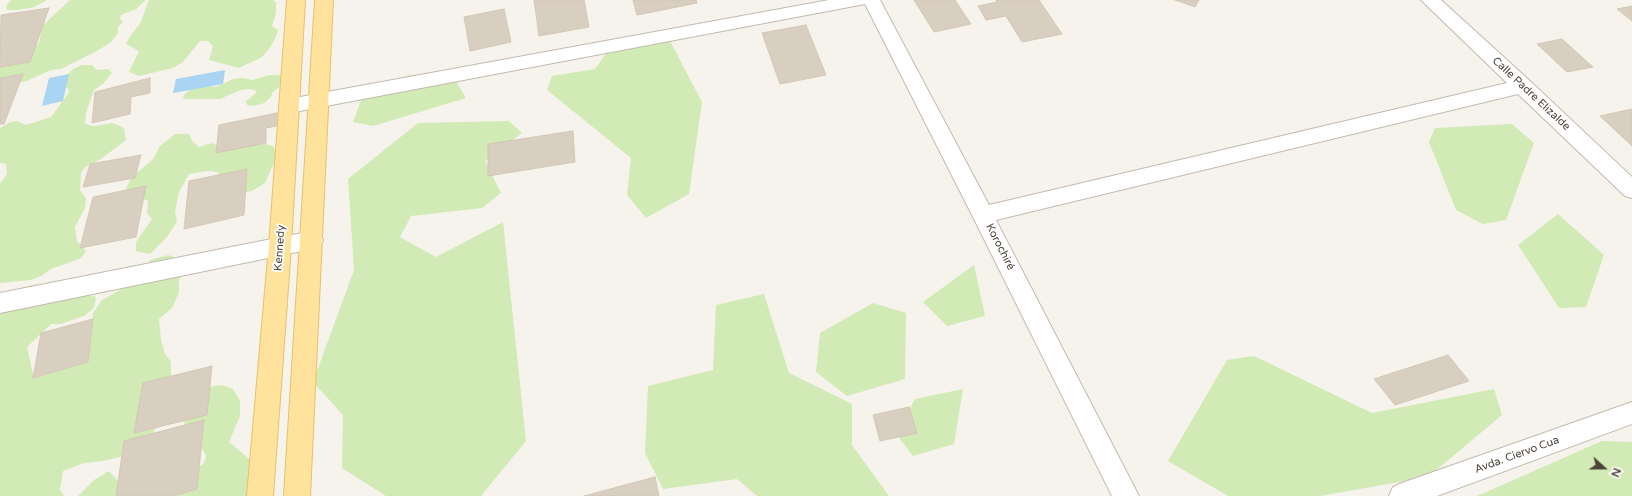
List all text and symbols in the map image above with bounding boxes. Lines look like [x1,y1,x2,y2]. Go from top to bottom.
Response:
street label: Calle Padre Elizalde [1489,54,1573,134]
street label: Korochiré [983,222,1017,272]
street label: Kennedy [272,225,288,271]
street label: Avda. Ciervo Cua [1473,434,1561,476]
north arrow [1584,448,1624,488]
text: N [1608,466,1623,479]

